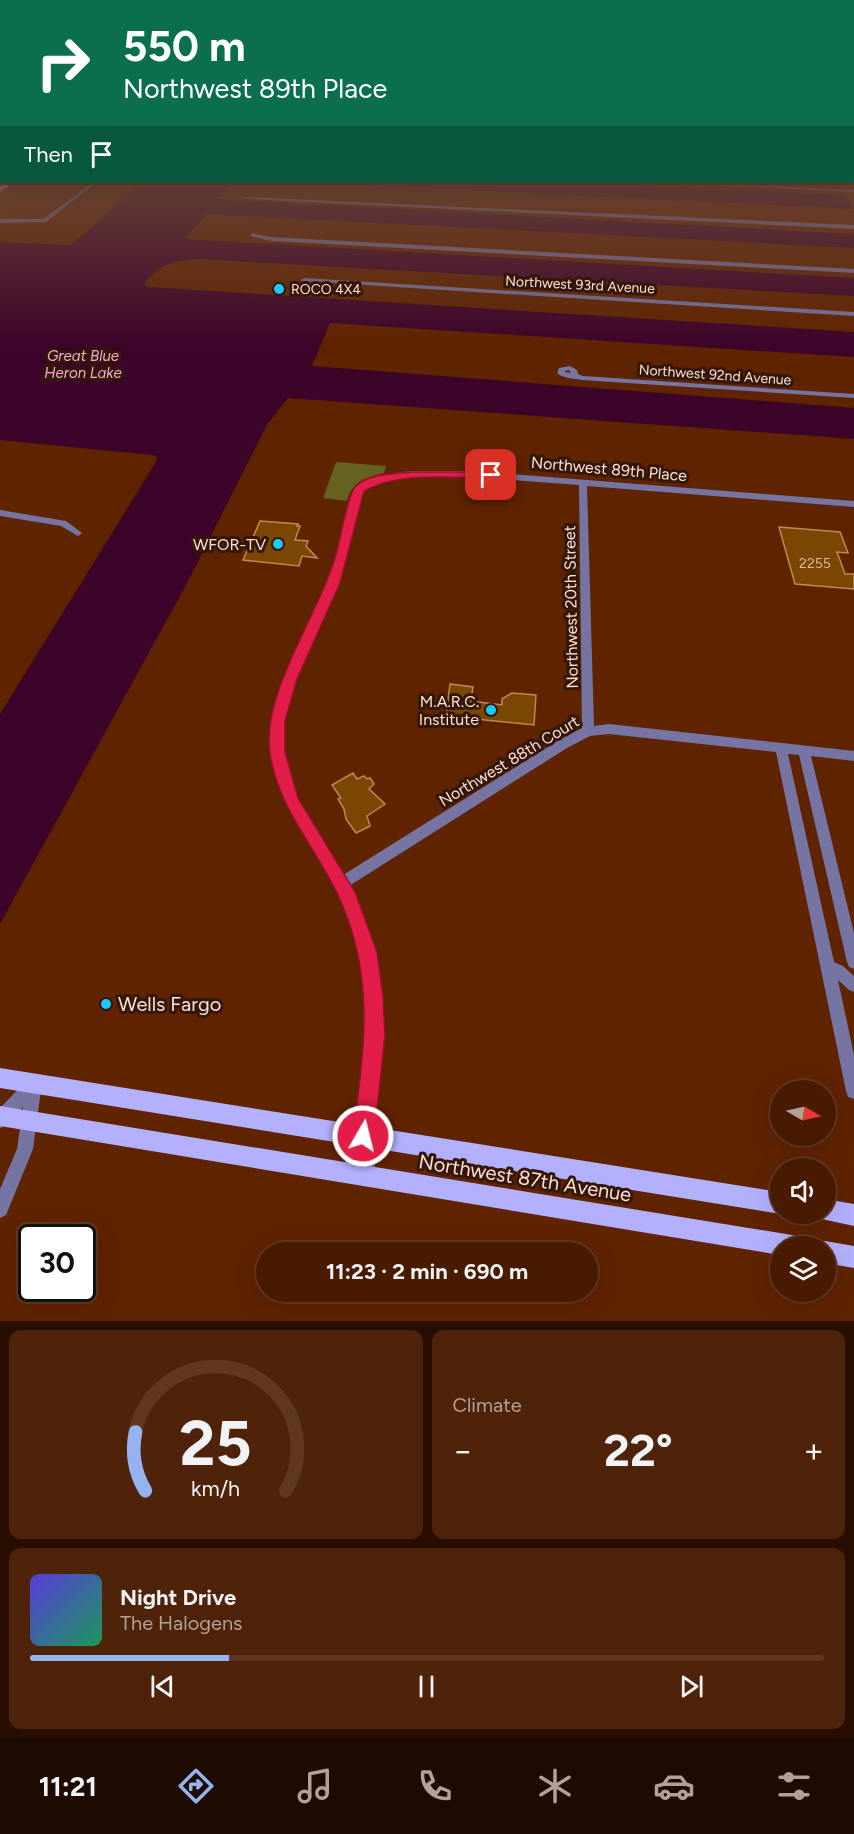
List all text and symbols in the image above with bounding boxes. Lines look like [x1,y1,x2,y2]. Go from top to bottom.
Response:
text: 550 m [123,21,246,72]
icon: right [24,24,102,102]
text: Northwest 89th Place [123,72,387,105]
icon: arrive [85,138,118,171]
text: Then [24,141,73,168]
street label: Northwest 93rd Avenue [505,273,656,297]
place label: ROCO 4X4 [291,281,361,298]
marker: ROCO 4X4 [272,282,286,296]
water label: Great Blue Heron Lake [44,347,122,382]
street label: Northwest 92nd Avenue [638,361,792,389]
pin [465,449,516,500]
street label: Northwest 89th Place [530,453,688,485]
icon: arrive [474,458,507,491]
street label: Northwest 20th Street [560,525,582,689]
place label: WFOR-TV [193,535,266,554]
marker: WFOR-TV [271,537,285,551]
house number: 2255 [799,555,831,572]
place label: M.A.R.C. Institute [419,692,479,729]
marker: M.A.R.C. Institute [484,703,498,717]
street label: Northwest 88th Court [435,712,583,810]
place label: Wells Fargo [118,992,221,1016]
marker: Wells Fargo [99,997,113,1011]
north arrow [770,1080,836,1146]
map controls [770,1080,836,1302]
position arrow [331,1104,395,1168]
street label: Northwest 87th Avenue [417,1149,633,1207]
button: sound [770,1158,836,1224]
speed limit sign: 30 [18,1224,96,1302]
button: layers [770,1236,836,1302]
text: 11:23 · 2 min · 690 m [326,1258,528,1285]
text: Climate [453,1393,522,1417]
text: 25 [180,1406,252,1481]
text: 22° [604,1423,673,1477]
text: − [453,1431,473,1470]
text: + [803,1431,824,1470]
text: km/h [191,1477,240,1502]
text: Night Drive [120,1584,236,1611]
text: The Halogens [120,1611,242,1635]
icon: previous [146,1670,179,1703]
icon: pause [410,1670,443,1703]
icon: next [675,1670,708,1703]
icon: directions [175,1765,217,1807]
icon: music [294,1765,336,1807]
icon: phone [414,1765,456,1807]
icon: climate [534,1765,576,1807]
icon: car [653,1765,695,1807]
icon: filters [773,1765,815,1807]
text: 11:21 [39,1770,97,1803]

